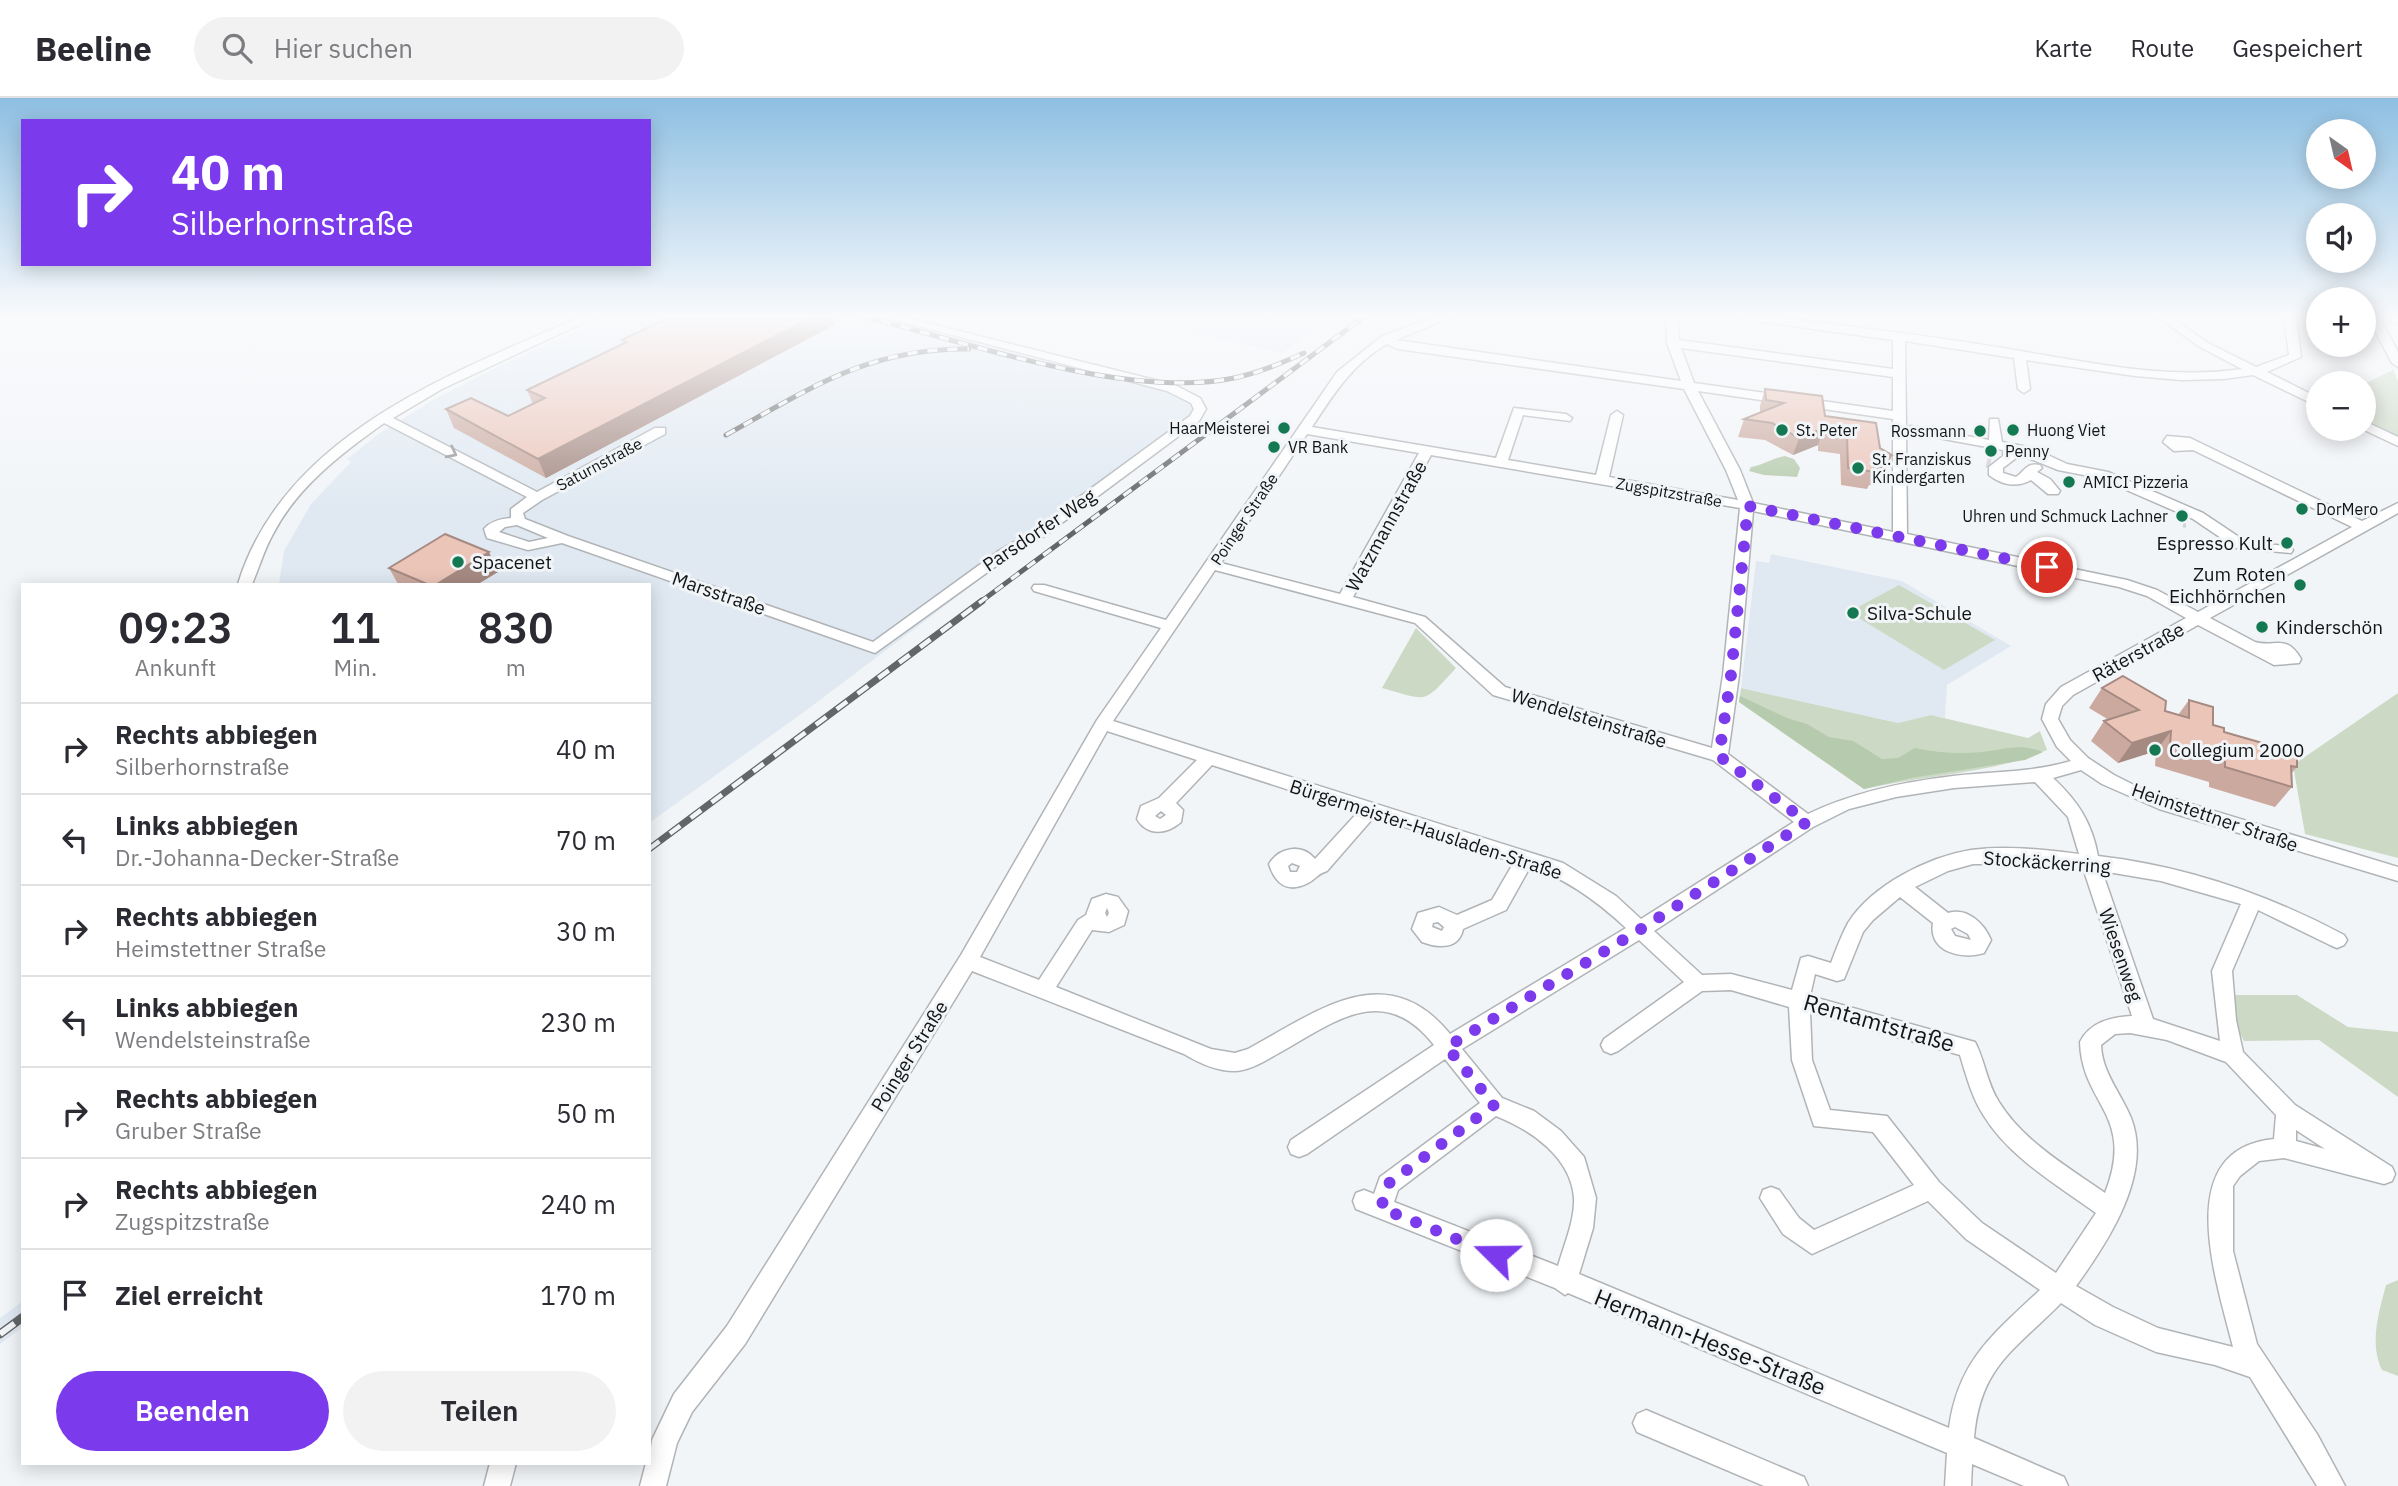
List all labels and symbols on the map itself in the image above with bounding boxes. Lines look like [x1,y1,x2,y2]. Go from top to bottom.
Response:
north arrow [2306,119,2376,189]
place label: HaarMeisterei [1169,418,1270,438]
marker: HaarMeisterei [1276,420,1292,436]
place label: St. Peter [1796,420,1858,440]
place label: Huong Viet [2027,420,2106,440]
place label: Rossmann [1891,421,1966,441]
marker: St. Peter [1774,422,1790,438]
marker: Huong Viet [2005,422,2021,438]
marker: Rossmann [1972,423,1988,439]
street label: Saturnstraße [553,433,645,495]
place label: VR Bank [1288,437,1349,457]
marker: VR Bank [1266,439,1282,455]
place label: Penny [2005,441,2049,461]
marker: Penny [1983,443,1999,459]
one-way arrow [445,445,458,458]
place label: St. Franziskus Kindergarten [1872,449,1971,487]
street label: Watzmannstraße [1340,456,1432,596]
marker: St. Franziskus Kindergarten [1850,460,1866,476]
street label: Poinger Straße [1206,469,1282,569]
place label: AMICI Pizzeria [2083,472,2189,492]
street label: Zugspitzstraße [1614,473,1724,511]
marker: AMICI Pizzeria [2061,474,2077,490]
street label: Parsdorfer Weg [978,483,1100,577]
place label: DorMero [2316,499,2378,519]
marker: DorMero [2294,501,2310,517]
place label: Uhren und Schmuck Lachner [1962,506,2168,526]
marker: Uhren und Schmuck Lachner [2174,508,2190,524]
place label: Espresso Kult [2156,531,2273,555]
marker: Espresso Kult [2279,535,2295,551]
pin [2017,537,2077,597]
place label: Spacenet [472,550,552,574]
marker: Spacenet [450,554,466,570]
place label: Zum Roten Eichhörnchen [2169,562,2286,608]
street label: Marsstraße [669,566,769,620]
marker: Zum Roten Eichhörnchen [2292,577,2308,593]
place label: Silva-Schule [1867,601,1972,625]
marker: Silva-Schule [1845,605,1861,621]
place label: Kinderschön [2276,615,2383,639]
street label: Räterstraße [2088,617,2188,687]
marker: Kinderschön [2254,619,2270,635]
street label: Wendelsteinstraße [1508,683,1670,753]
place label: Collegium 2000 [2169,738,2304,762]
marker: Collegium 2000 [2147,742,2163,758]
street label: Bürgermeister-Hausladen-Straße [1287,774,1565,884]
street label: Heimstettner Straße [2129,777,2301,857]
street label: Stockäckerring [1983,846,2111,878]
street label: Wiesenweg [2094,905,2148,1005]
street label: Rentamtstraße [1800,986,1958,1058]
street label: Poinger Straße [865,996,953,1116]
position arrow [1459,1218,1533,1292]
street label: Hermann-Hesse-Straße [1590,1281,1831,1401]

